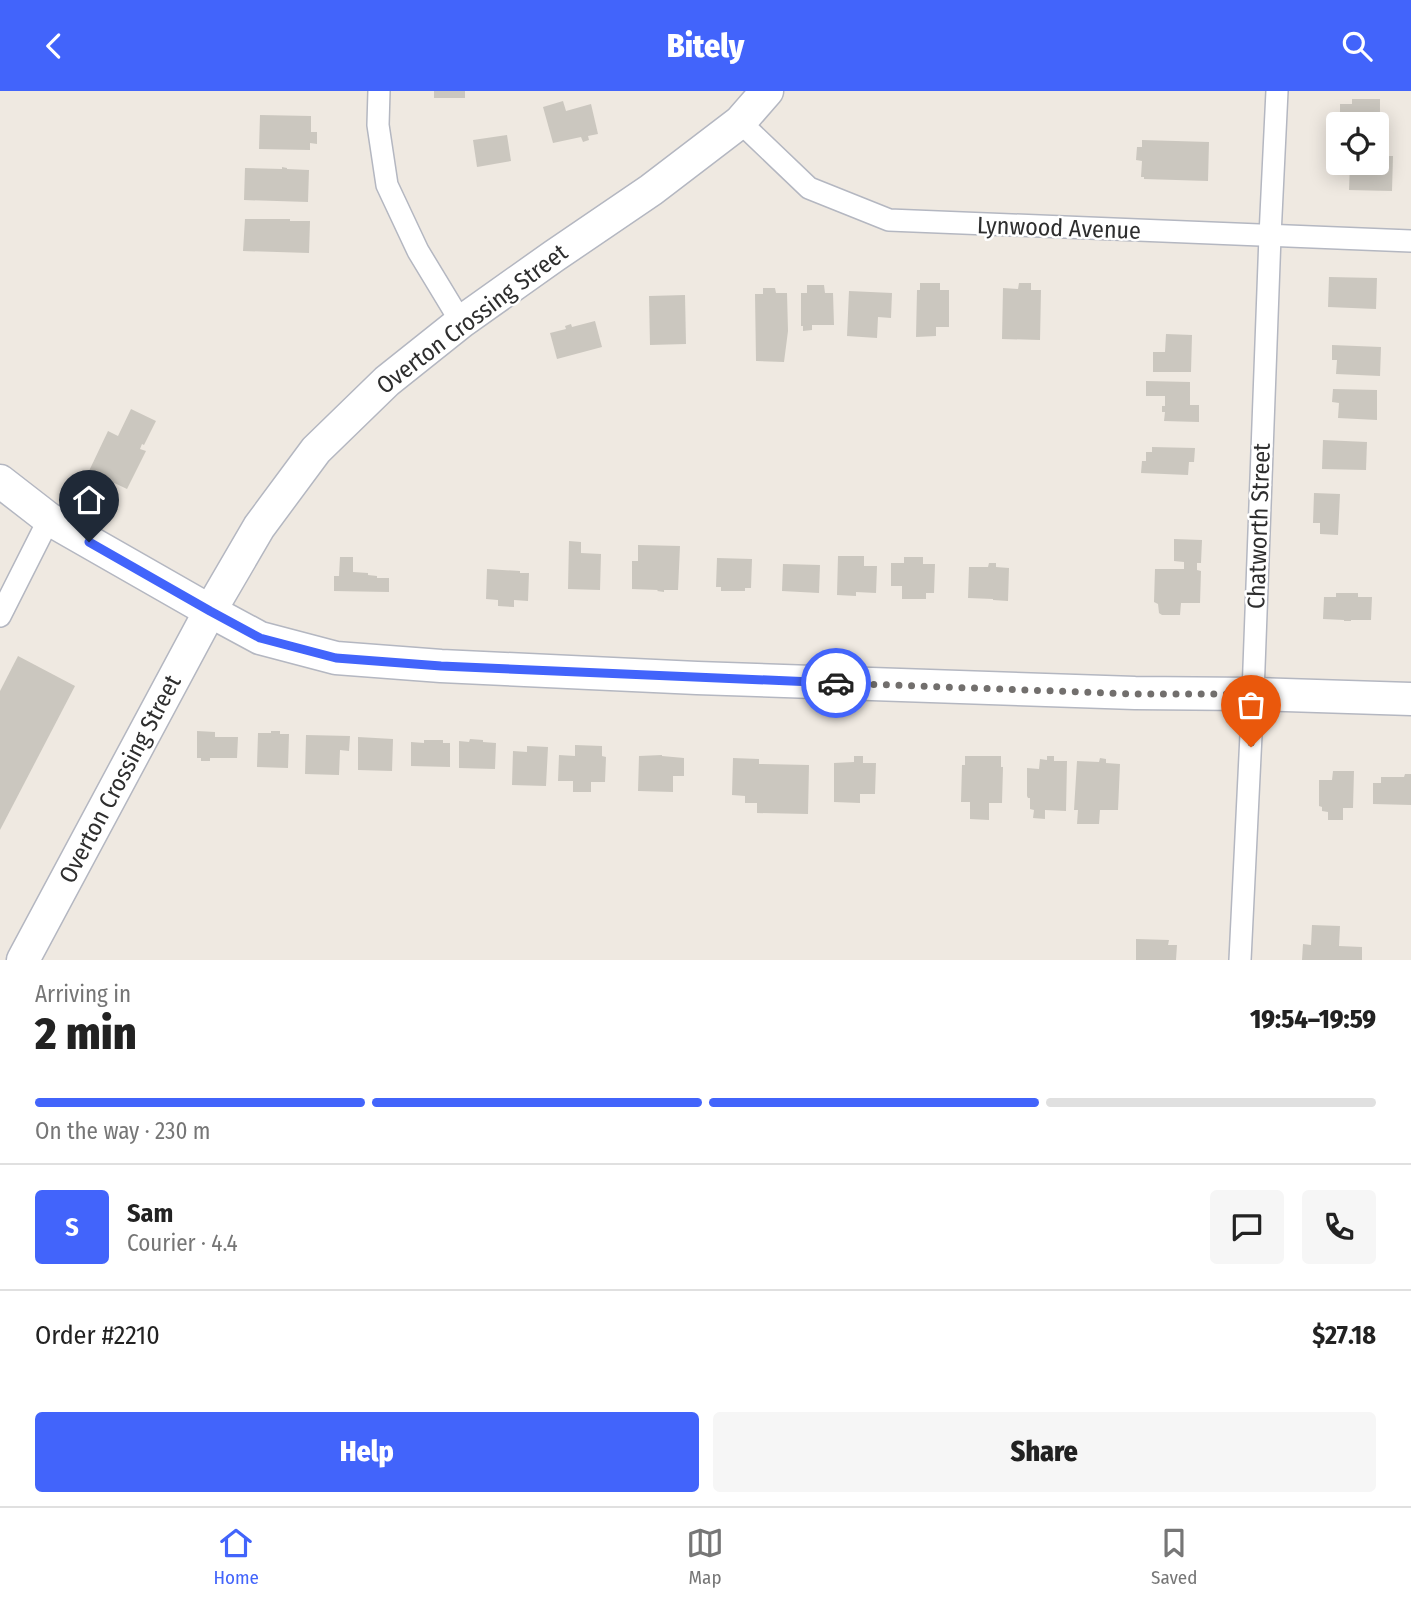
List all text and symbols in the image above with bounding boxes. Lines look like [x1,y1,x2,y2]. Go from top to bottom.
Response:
icon: back [35,27,73,65]
text: Bitely [667,27,744,65]
icon: search [1338,27,1376,65]
map controls [1326,112,1389,175]
button: locate [1326,112,1389,175]
street label: Lynwood Avenue [977,211,1141,245]
street label: Overton Crossing Street [371,238,573,400]
street label: Chatworth Street [1242,442,1276,609]
pin [59,470,119,542]
icon: home [70,481,108,519]
courier [801,648,871,718]
icon: car [817,664,855,702]
street label: Overton Crossing Street [53,670,187,888]
pin [1221,675,1281,747]
icon: bag [1232,686,1270,724]
text: Arriving in [35,980,131,1008]
text: 19:54–19:59 [1250,1004,1376,1035]
text: 2 min [35,1006,137,1061]
text: On the way · 230 m [35,1117,211,1145]
button: chat [1210,1190,1284,1264]
button: phone [1302,1190,1376,1264]
text: Sam [127,1198,173,1229]
text: S [65,1212,79,1243]
text: Courier · 4.4 [127,1229,238,1257]
text: Order #2210 [35,1320,160,1351]
text: $27.18 [1312,1320,1376,1351]
button: Help [35,1412,699,1492]
button: Share [713,1412,1376,1492]
tab: Home [214,1524,259,1589]
tab: Map [686,1524,724,1589]
tab: Saved [1151,1524,1197,1589]

